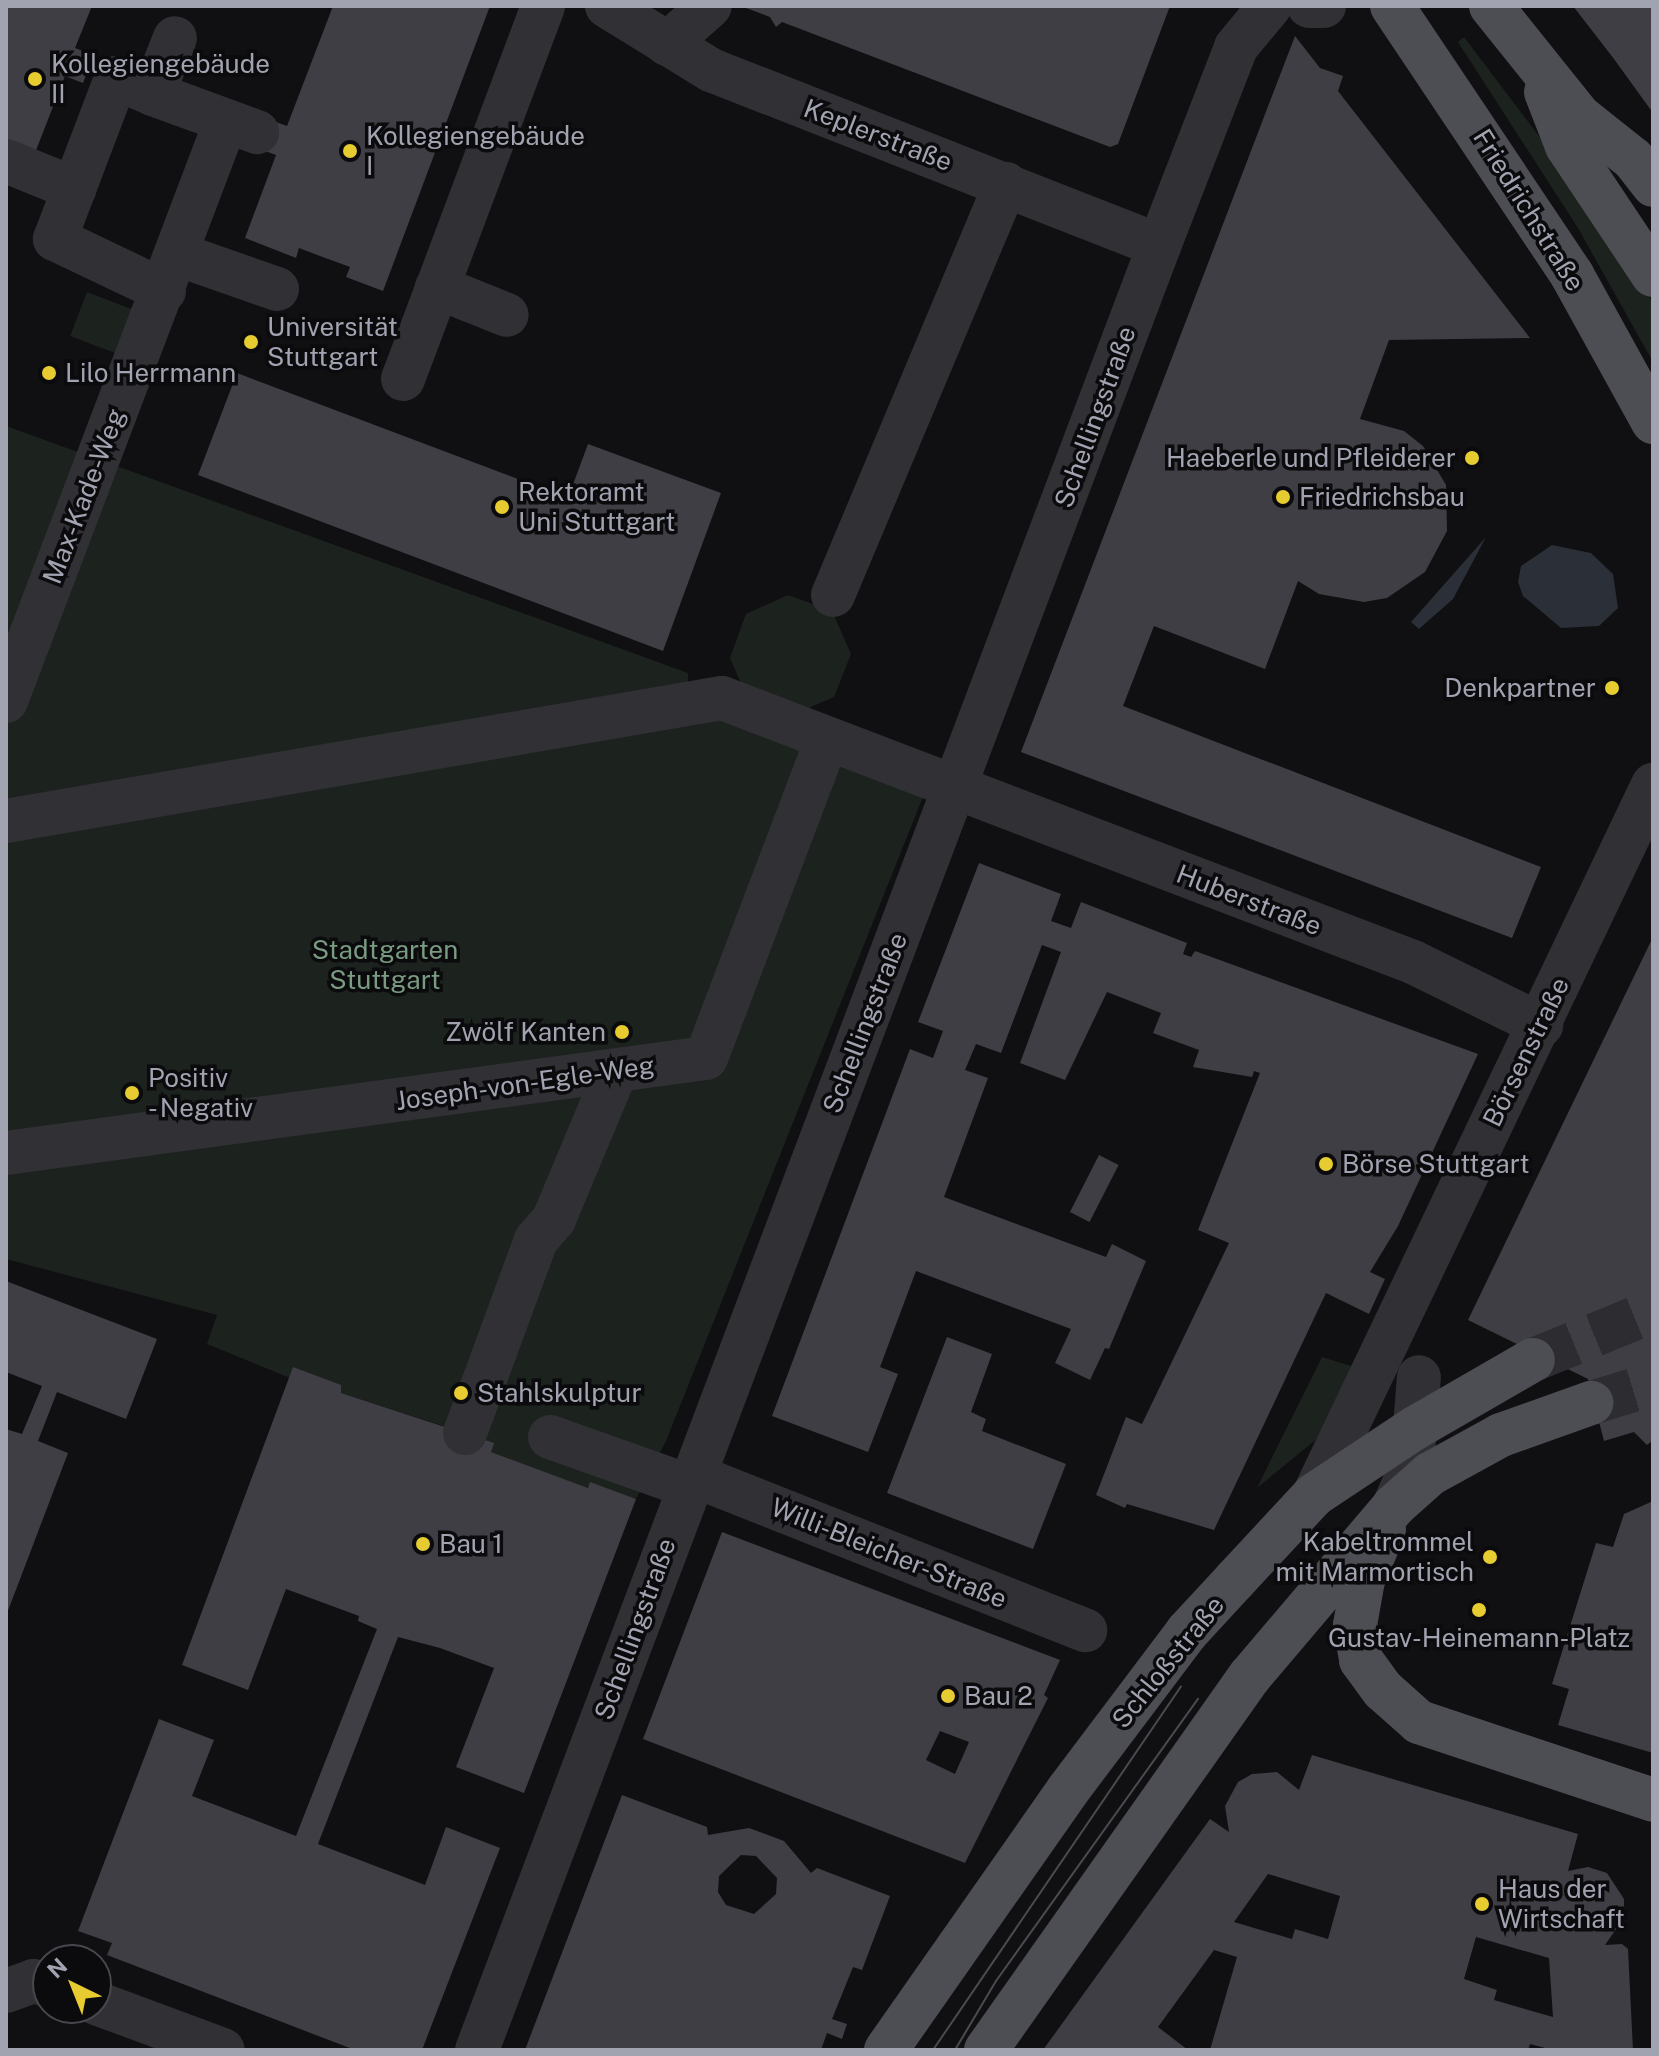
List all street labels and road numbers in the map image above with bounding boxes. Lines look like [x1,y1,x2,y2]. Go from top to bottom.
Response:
street label: Keplerstraße [799,92,957,178]
street label: Friedrichstraße [1467,123,1591,297]
street label: Schellingstraße [1048,322,1142,512]
street label: Max-Kade-Weg [36,404,132,588]
street label: Huberstraße [1172,858,1326,942]
street label: Schellingstraße [816,928,914,1118]
street label: Börsenstraße [1476,972,1576,1132]
street label: Joseph-von-Egle-Weg [393,1049,657,1117]
street label: Willi-Bleicher-Straße [766,1491,1012,1615]
street label: Schellingstraße [588,1534,682,1724]
street label: Schloßstraße [1105,1590,1231,1734]

